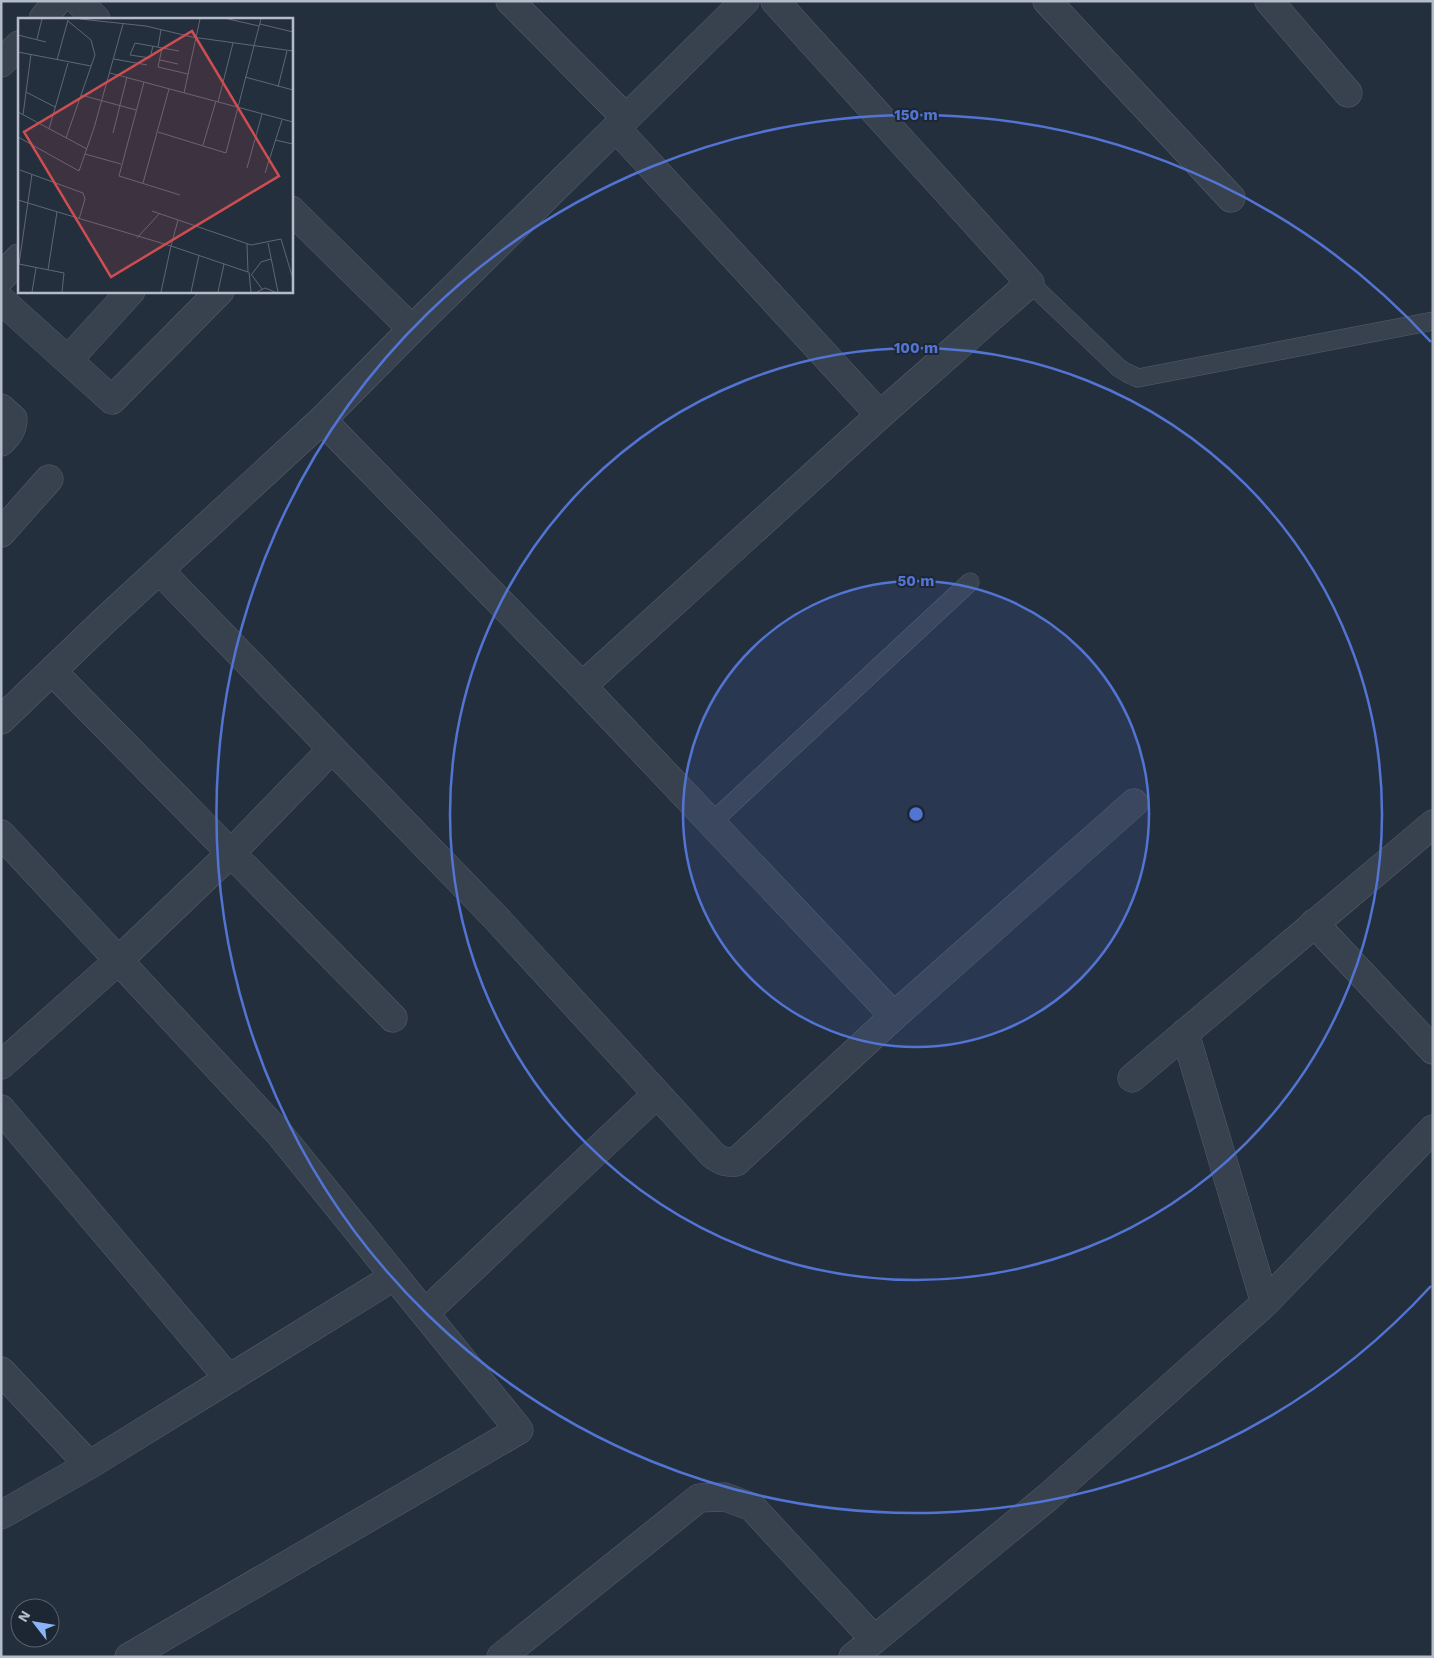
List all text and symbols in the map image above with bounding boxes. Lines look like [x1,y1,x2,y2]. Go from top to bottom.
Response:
inset map [18,18,292,292]
text: 150 m [894,106,938,124]
text: 100 m [894,339,938,357]
text: 50 m [898,572,934,590]
centre of rings [907,805,925,823]
north arrow [10,1598,60,1648]
text: N [14,1608,33,1625]

